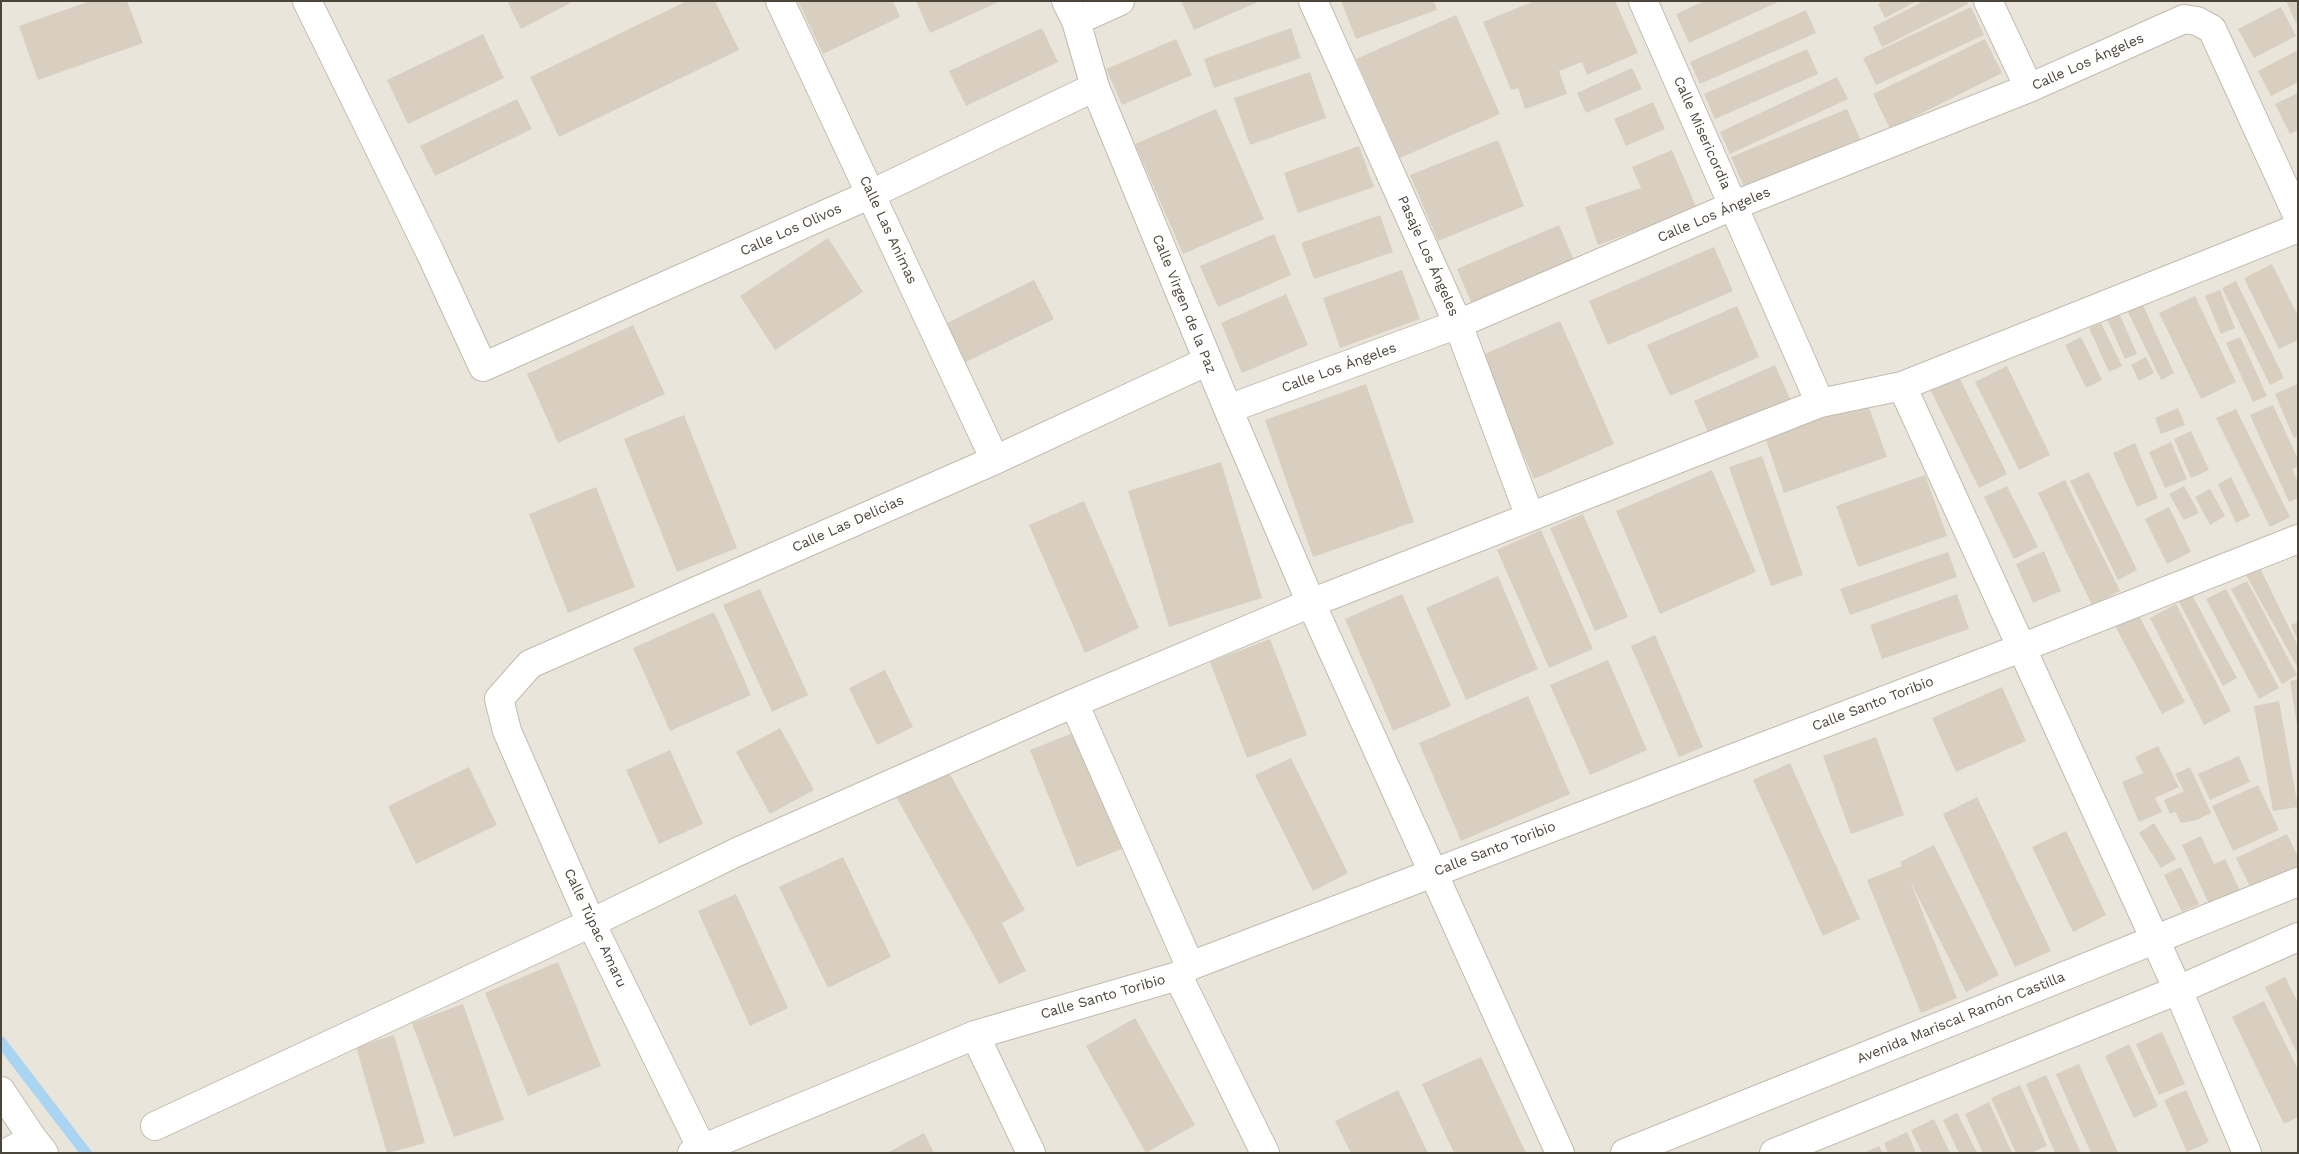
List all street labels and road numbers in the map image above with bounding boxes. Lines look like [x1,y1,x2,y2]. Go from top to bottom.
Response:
street label: Calle Los Ángeles [2029,30,2147,94]
street label: Calle Misericordia [1670,74,1734,192]
street label: Calle Las Animas [856,173,920,287]
street label: Calle Los Ángeles [1655,184,1773,246]
street label: Pasaje Los Ángeles [1394,193,1462,319]
street label: Calle Los Olivos [738,200,844,260]
street label: Calle Virgen de la Paz [1148,232,1220,376]
street label: Calle Los Ángeles [1279,339,1399,397]
street label: Calle Las Delicias [790,492,906,556]
street label: Calle Santo Toribio [1810,673,1936,735]
street label: Calle Santo Toribio [1432,818,1558,880]
street label: Calle Túpac Amaru [560,866,630,990]
street label: Avenida Mariscal Ramón Castilla [1855,968,2067,1068]
street label: Calle Santo Toribio [1039,971,1167,1023]

